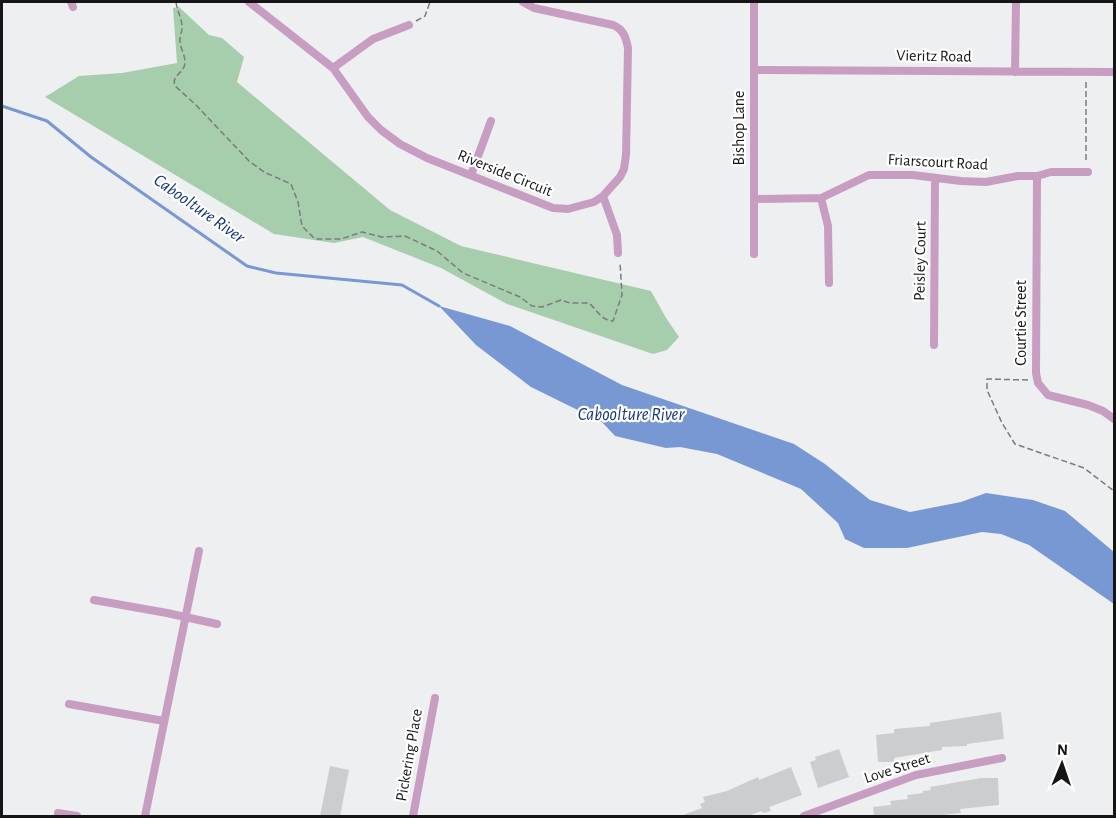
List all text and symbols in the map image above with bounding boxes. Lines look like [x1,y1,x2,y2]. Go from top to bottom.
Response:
street label: Vieritz Road [896,47,972,65]
street label: Bishop Lane [731,91,747,165]
street label: Riverside Circuit [455,147,555,199]
street label: Friarscourt Road [887,151,989,173]
water label: Caboolture River [150,171,249,248]
street label: Peisley Court [911,221,930,301]
street label: Courtie Street [1013,280,1029,366]
water label: Caboolture River [578,406,685,424]
street label: Pickering Place [393,707,425,803]
north arrow [1032,734,1092,794]
text: N [1057,742,1068,758]
street label: Love Street [862,750,932,786]

